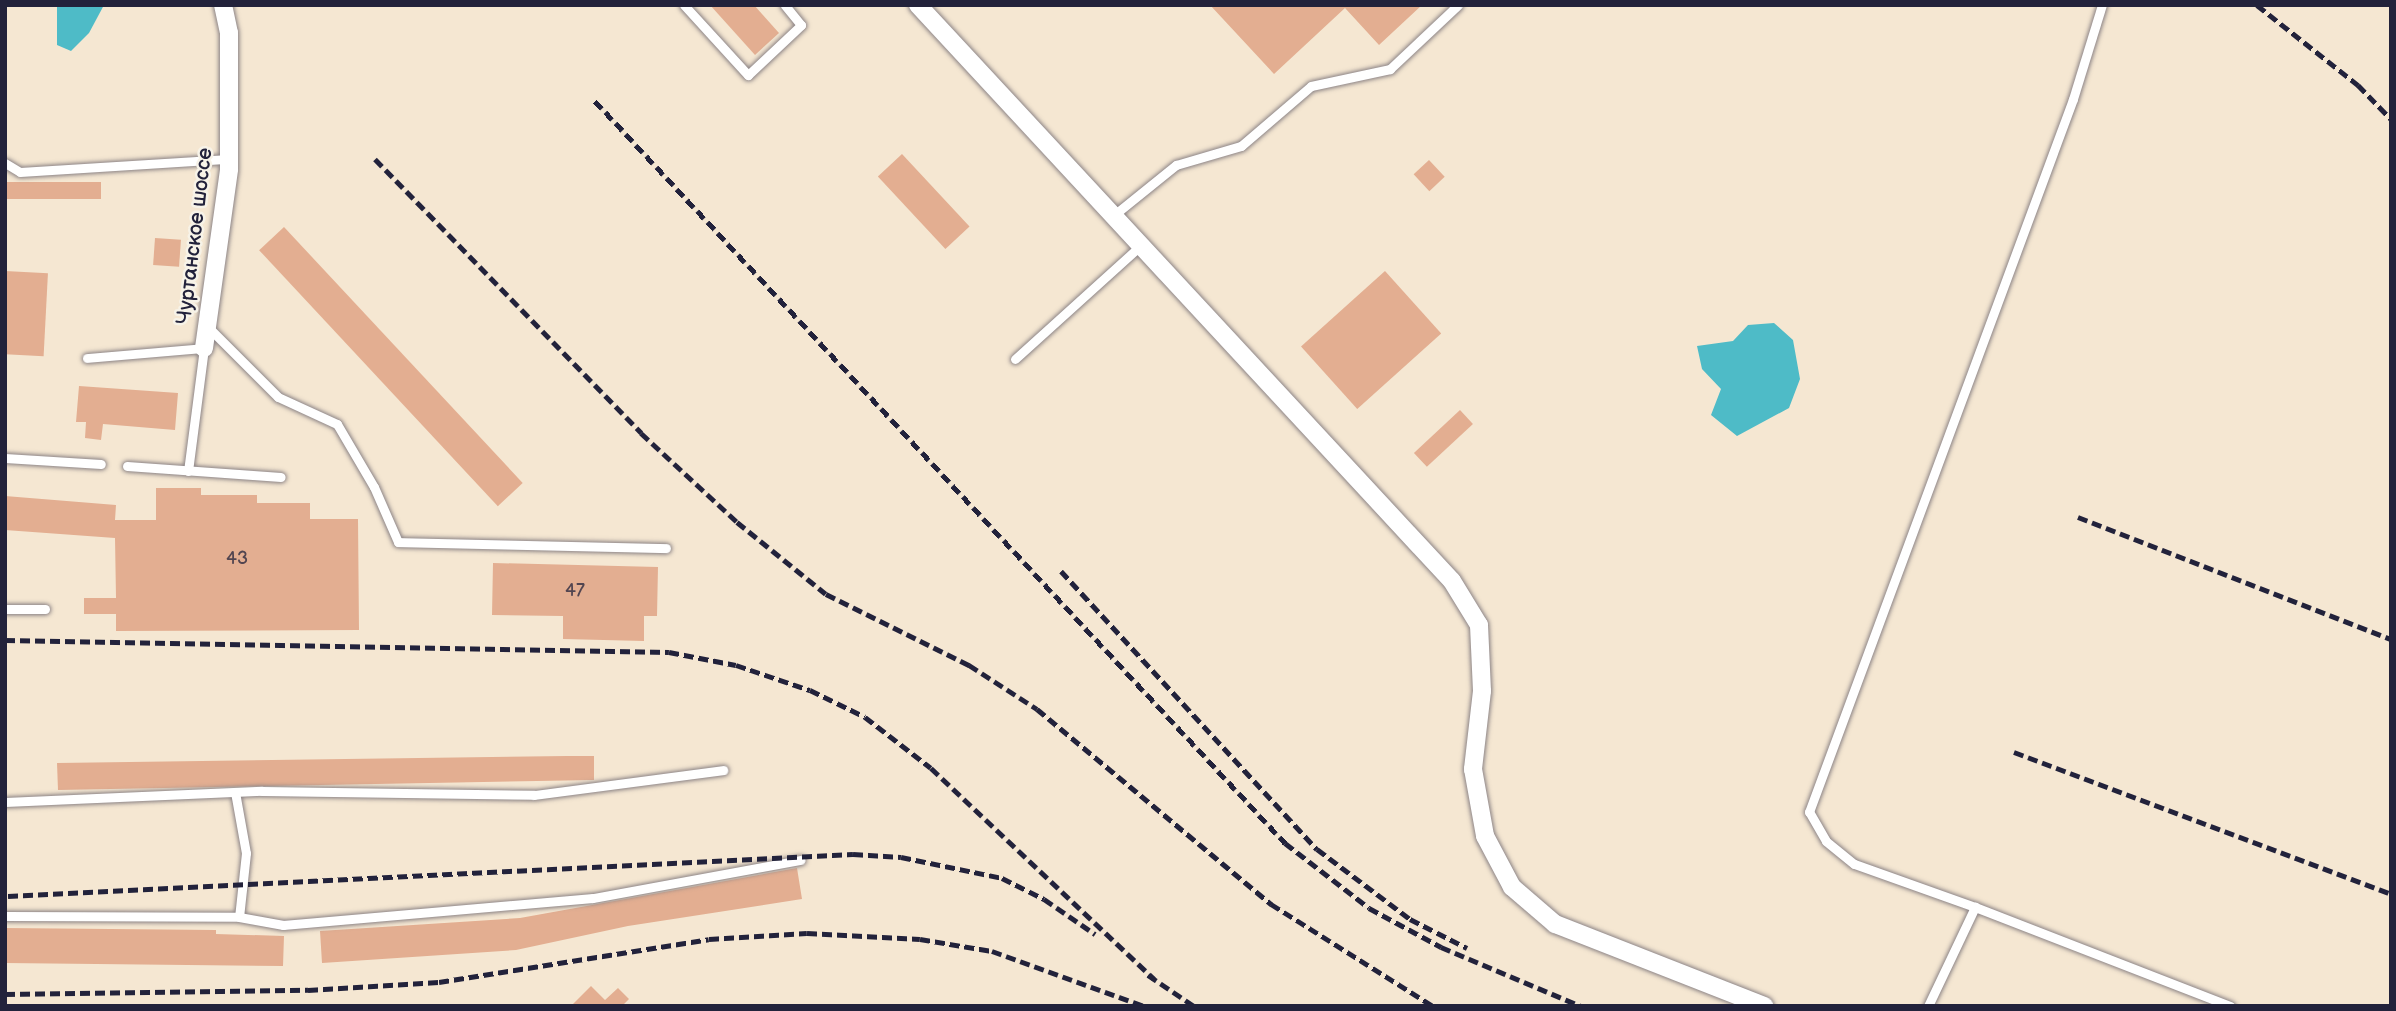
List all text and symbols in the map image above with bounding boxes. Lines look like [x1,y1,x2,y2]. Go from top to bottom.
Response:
street label: Чуртанское шоссе [172,146,218,326]
house number: 43 [226,548,248,570]
house number: 47 [565,580,585,602]

